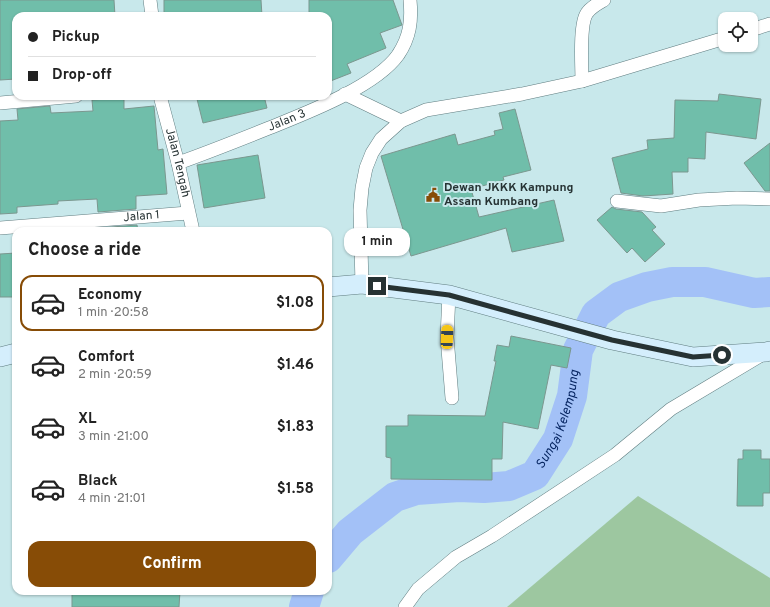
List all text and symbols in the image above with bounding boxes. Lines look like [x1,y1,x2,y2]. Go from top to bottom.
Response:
map controls [718,12,758,52]
button: locate [718,12,758,52]
text: Pickup [52,28,100,47]
text: Drop-off [52,66,112,85]
street label: Jalan 3 [266,106,308,136]
street label: Jalan Tengah [161,126,193,199]
place label: Dewan JKKK Kampung Assam Kumbang [444,180,574,210]
public building icon: Dewan JKKK Kampung Assam Kumbang [425,187,441,203]
street label: Jalan 1 [123,207,160,226]
callout: 1 min [344,228,410,256]
text: 1 min [361,234,393,250]
text: Choose a ride [28,239,141,262]
route end [368,277,386,295]
icon: car [30,285,66,321]
text: Economy [78,286,142,305]
text: $1.08 [276,294,314,313]
text: 1 min · 20:58 [78,305,149,321]
car [441,325,453,349]
route start [713,346,731,364]
icon: car [30,347,66,383]
text: Comfort [78,348,135,367]
text: $1.46 [276,356,314,375]
text: 2 min · 20:59 [78,367,152,383]
water label: Sungai Kelempung [533,368,583,472]
icon: car [30,409,66,445]
text: XL [78,410,96,429]
text: $1.83 [277,418,314,437]
text: 3 min · 21:00 [78,429,149,445]
icon: car [30,471,66,507]
text: Black [78,472,118,491]
text: $1.58 [277,480,314,499]
text: 4 min · 21:01 [78,491,146,507]
button: Confirm [28,541,316,587]

